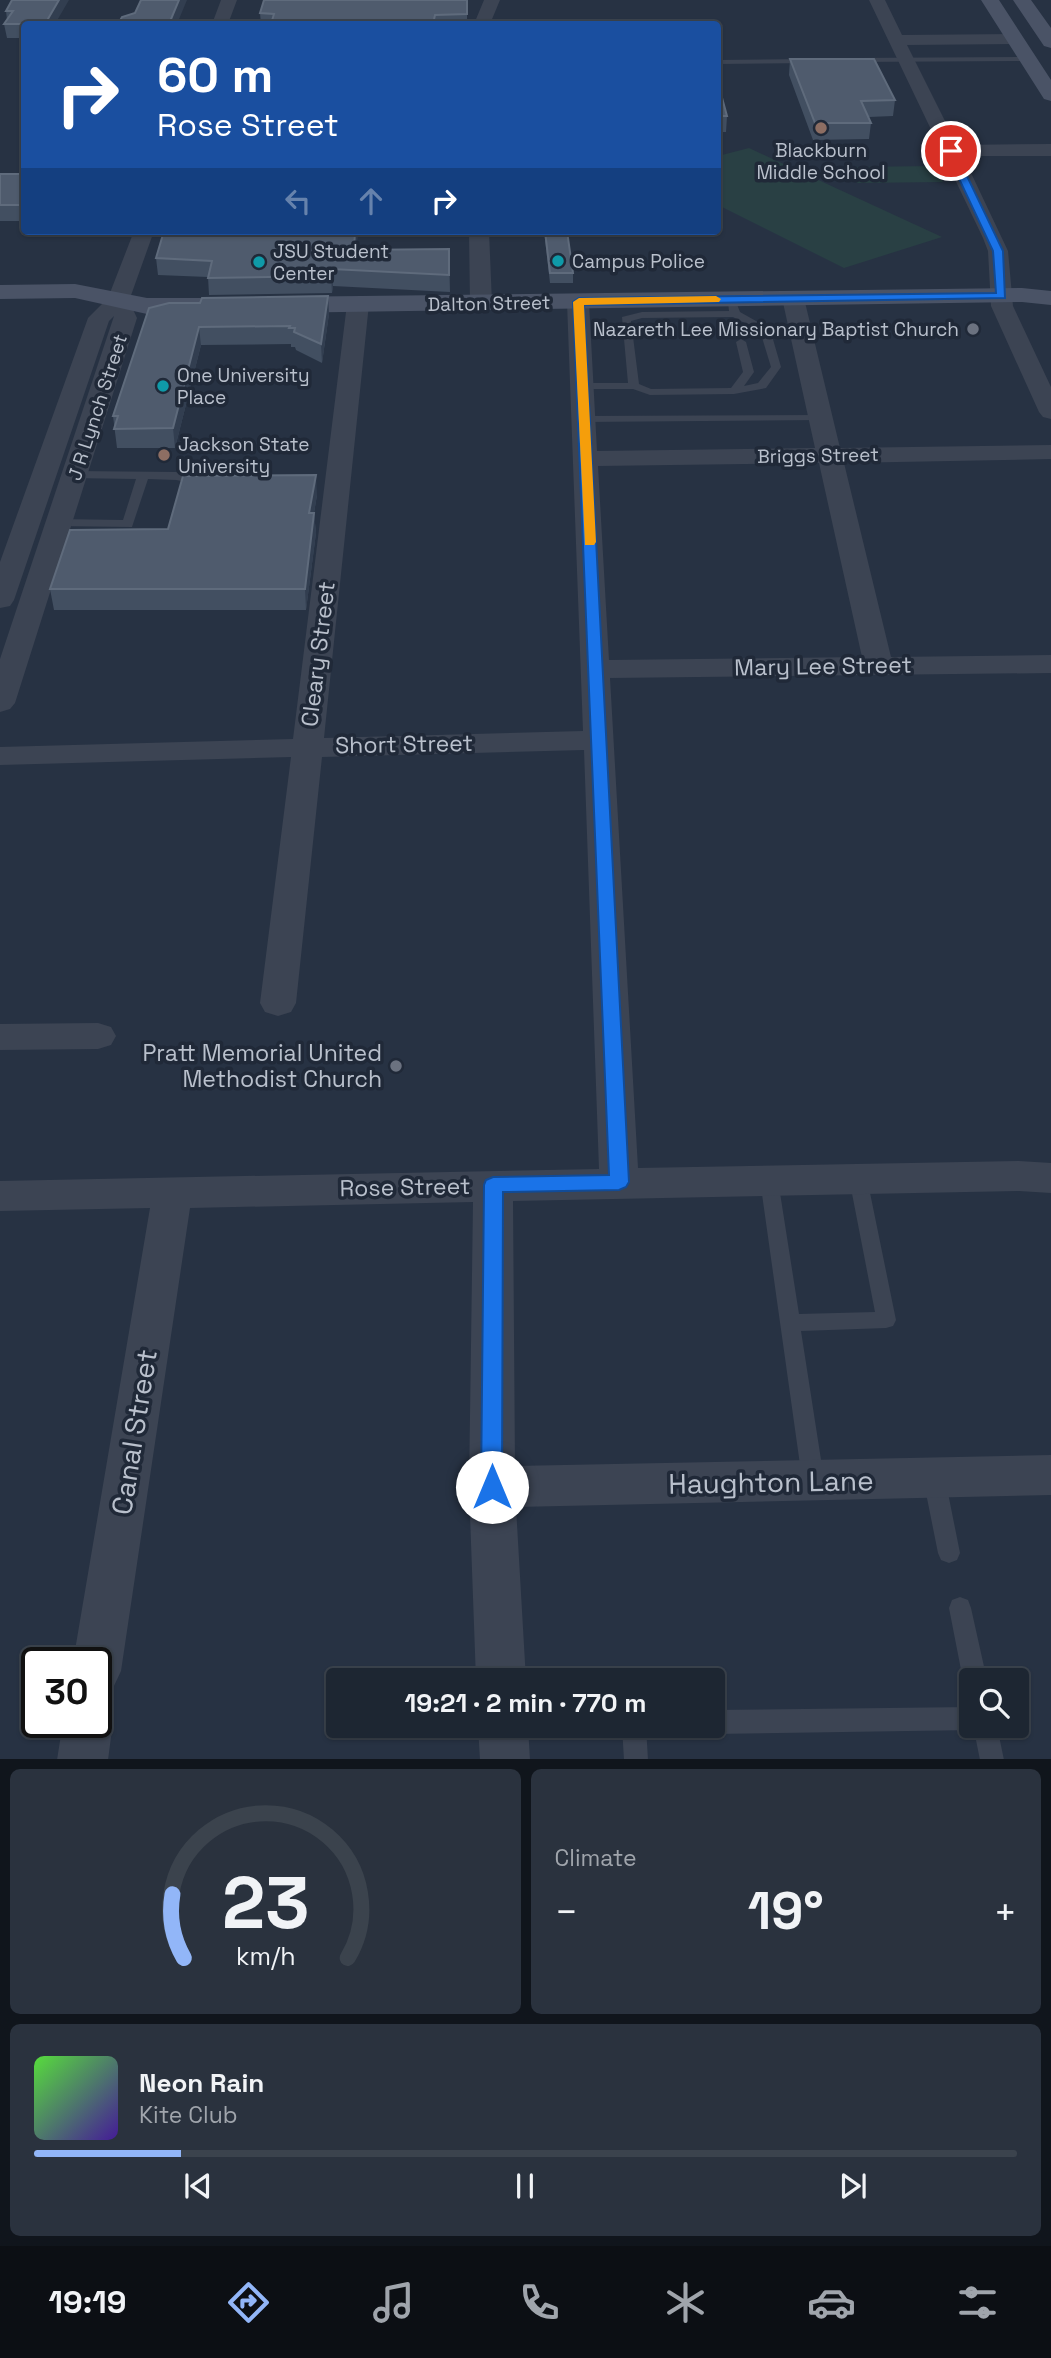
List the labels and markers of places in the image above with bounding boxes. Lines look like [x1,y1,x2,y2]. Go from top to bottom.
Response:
marker: Blackburn Middle School [813,120,829,136]
pin [921,121,981,181]
place label: Blackburn Middle School [756,138,886,185]
place label: JSU Student Center [273,239,389,286]
place label: Campus Police [572,249,705,274]
marker: Campus Police [550,253,566,269]
marker: JSU Student Center [251,254,267,270]
place label: Nazareth Lee Missionary Baptist Church [593,317,959,342]
marker: Nazareth Lee Missionary Baptist Church [965,321,981,337]
place label: One University Place [177,363,310,410]
marker: One University Place [155,378,171,394]
place label: Jackson State University [178,432,309,479]
marker: Jackson State University [156,447,172,463]
place label: Pratt Memorial United Methodist Church [143,1038,382,1094]
marker: Pratt Memorial United Methodist Church [388,1058,404,1074]

